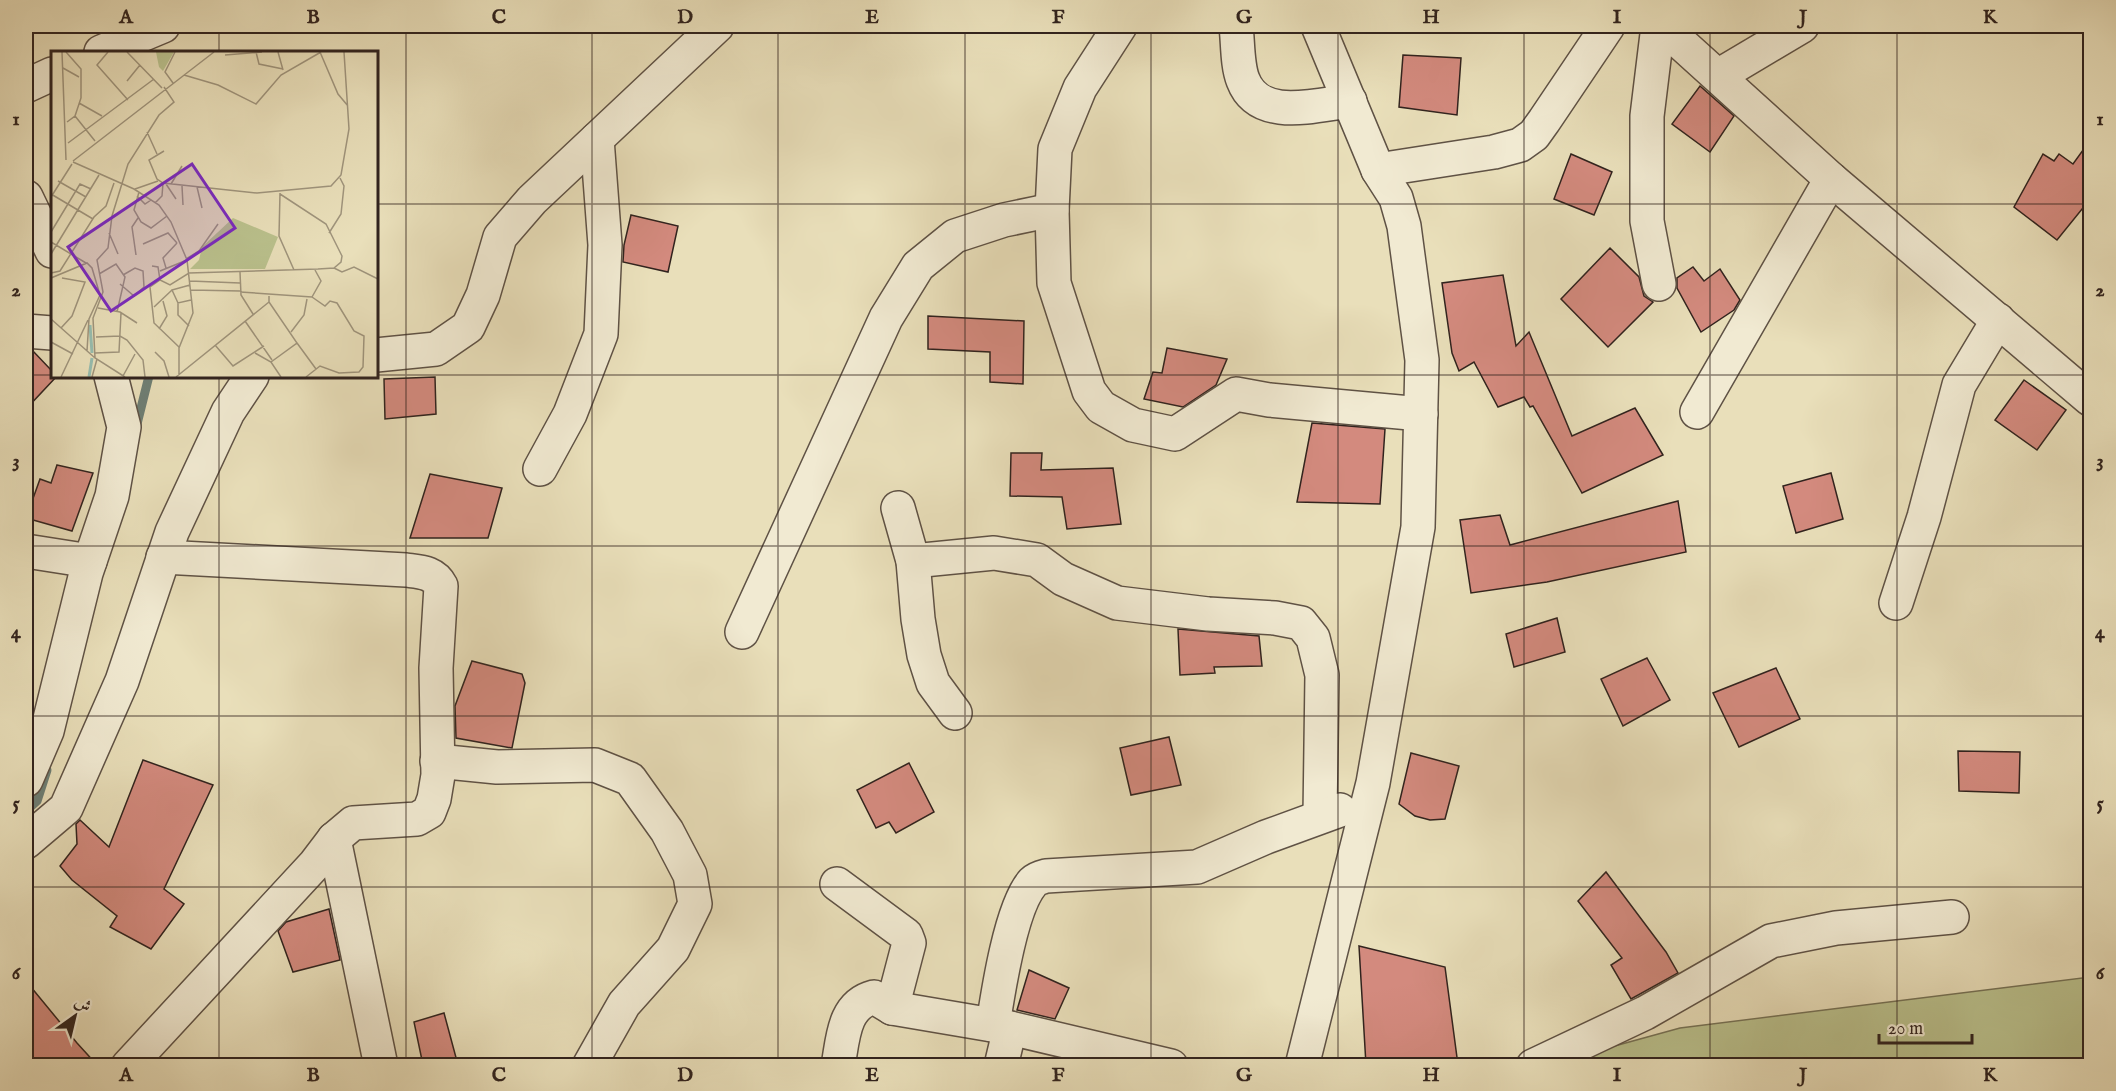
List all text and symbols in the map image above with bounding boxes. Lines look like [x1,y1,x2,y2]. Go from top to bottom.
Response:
text: A [118,5,134,30]
text: B [306,5,320,30]
text: C [492,5,506,30]
text: D [677,5,693,30]
text: E [865,5,879,30]
text: F [1052,5,1065,30]
text: G [1236,5,1253,30]
text: H [1422,5,1440,30]
text: I [1613,5,1622,30]
text: J [1796,5,1808,30]
text: K [1983,5,1999,30]
inset map [51,51,378,378]
text: 1 [12,107,20,132]
text: 1 [2096,107,2104,132]
text: 2 [11,278,21,303]
text: 2 [2095,278,2105,303]
text: 3 [12,449,20,474]
text: 3 [2096,449,2104,474]
text: 4 [11,620,22,645]
text: 4 [2095,620,2106,645]
text: 5 [12,791,20,816]
text: 5 [2096,791,2104,816]
text: 6 [12,961,22,986]
text: 6 [2096,961,2106,986]
north arrow [45,986,105,1046]
text: ش [70,992,94,1018]
scale bar [1879,1007,1972,1045]
text: 20 m [1888,1018,1923,1041]
text: A [118,1063,134,1088]
text: B [306,1063,320,1088]
text: C [492,1063,506,1088]
text: D [677,1063,693,1088]
text: E [865,1063,879,1088]
text: F [1052,1063,1065,1088]
text: G [1236,1063,1253,1088]
text: H [1422,1063,1440,1088]
text: I [1613,1063,1622,1088]
text: J [1796,1063,1808,1088]
text: K [1983,1063,1999,1088]

